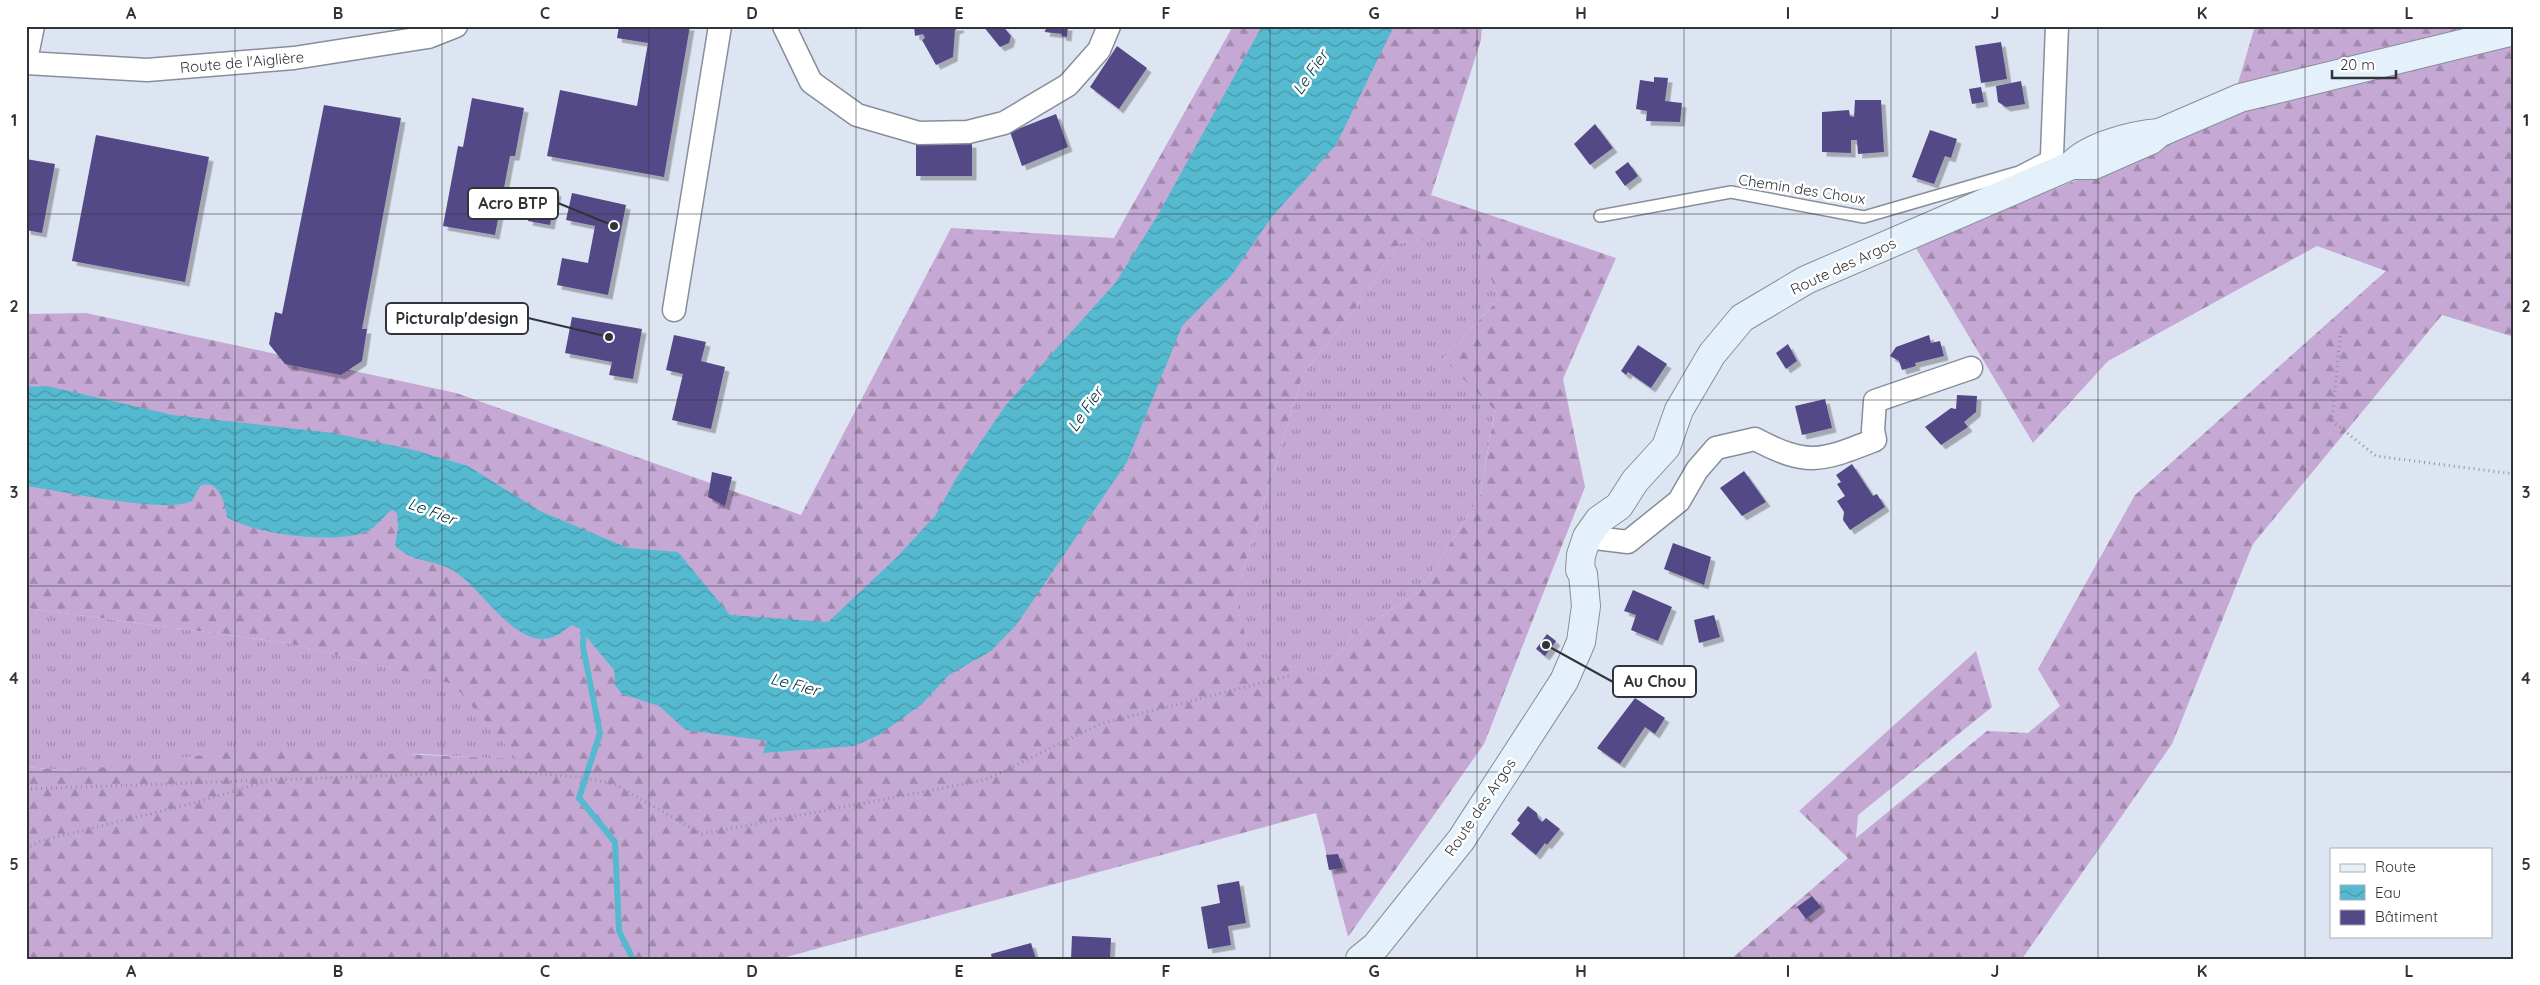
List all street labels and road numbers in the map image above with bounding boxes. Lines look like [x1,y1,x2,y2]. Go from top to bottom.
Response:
street label: Route de l'Aiglière [179,47,305,77]
street label: Chemin des Choux [1737,170,1867,208]
street label: Route des Argos [1787,233,1899,299]
street label: Route des Argos [1440,754,1520,860]

